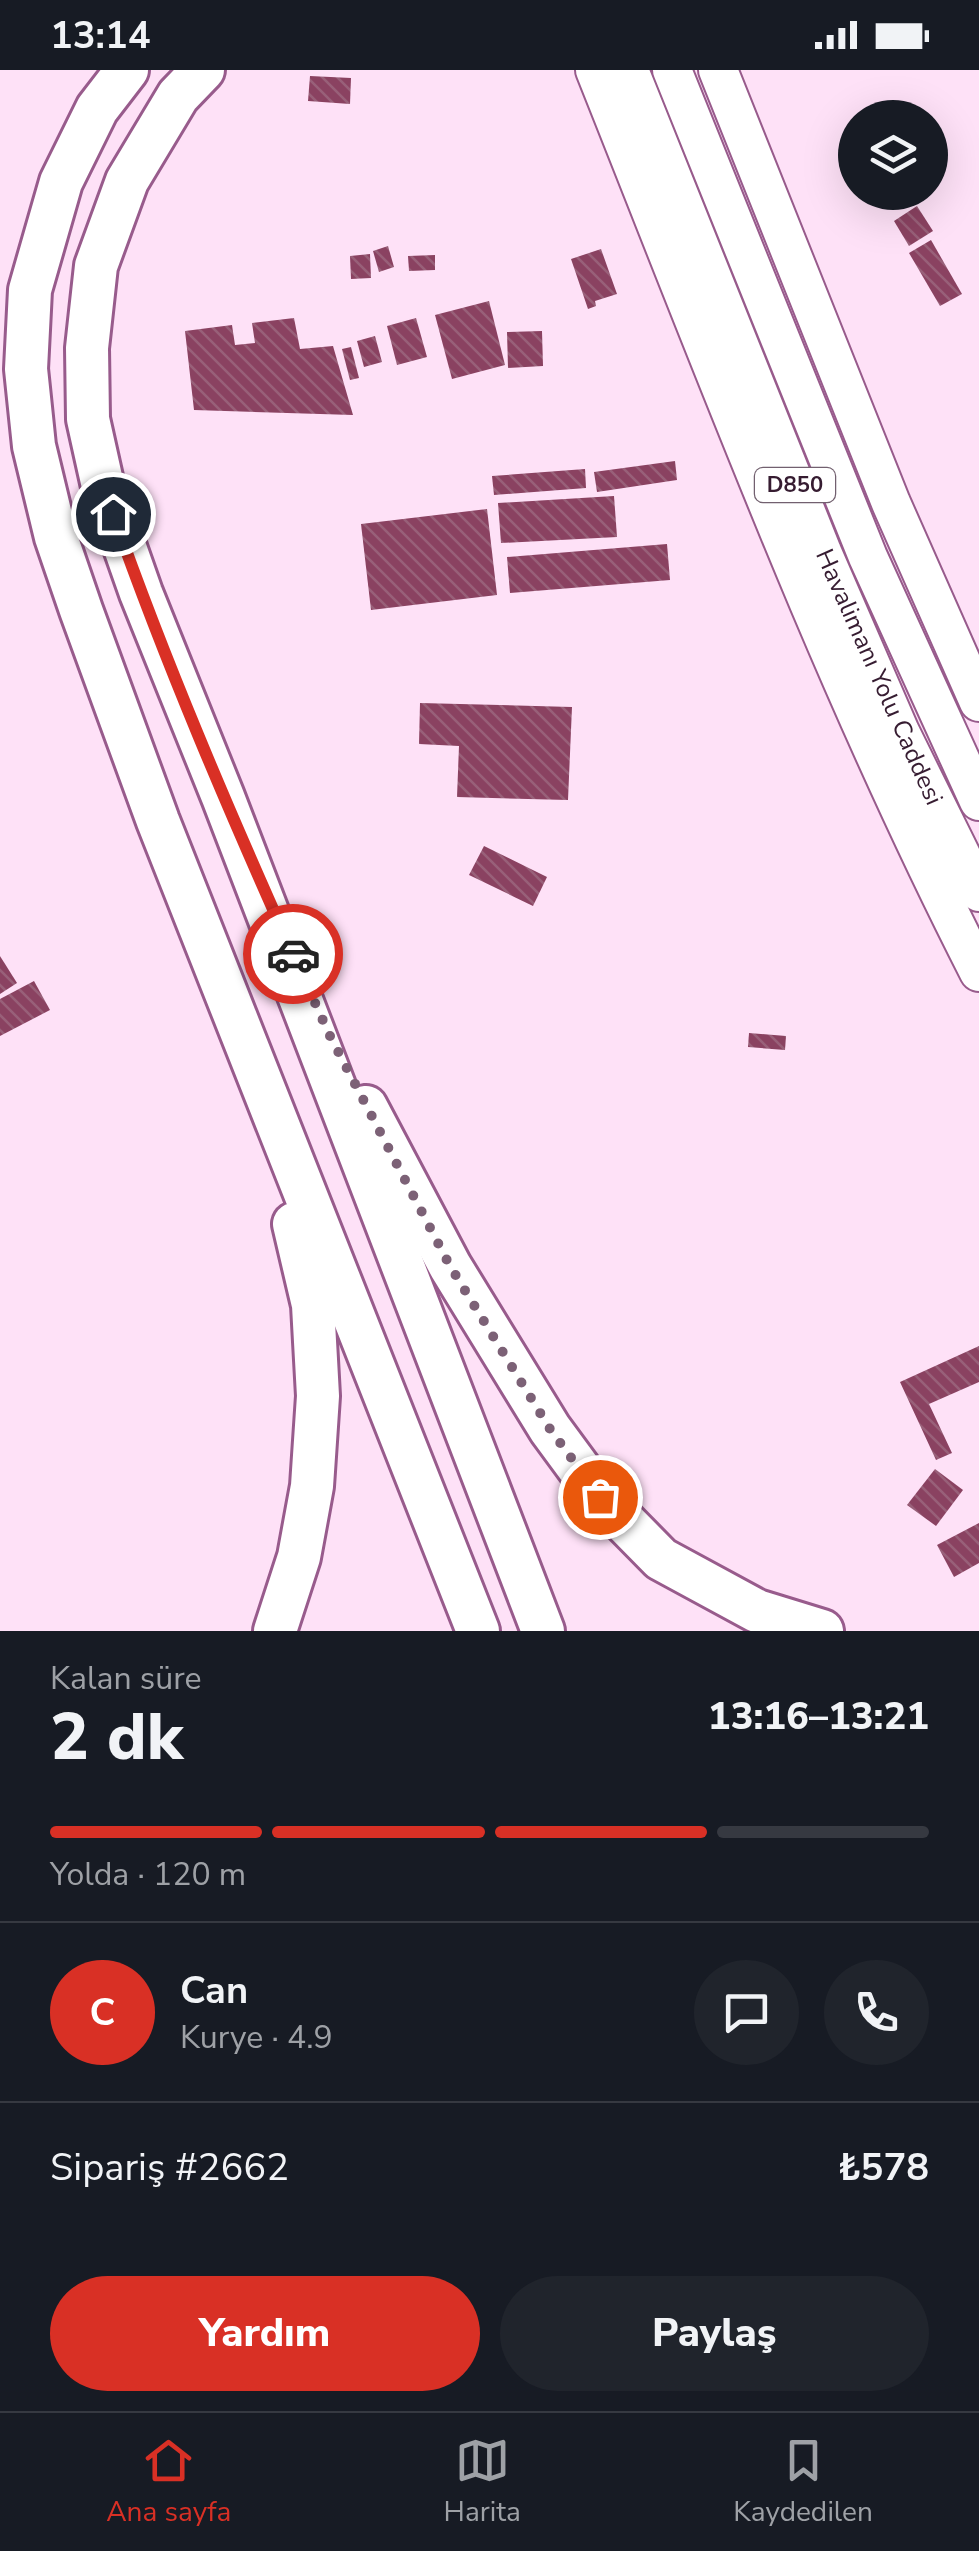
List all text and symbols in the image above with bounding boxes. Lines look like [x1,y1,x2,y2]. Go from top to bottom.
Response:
text: 13:14 [50,10,151,61]
map controls [838,100,948,210]
button: layers [838,100,948,210]
road number: D850 [755,468,835,502]
pin [71,472,156,557]
icon: home [86,487,141,542]
street label: Havalimanı Yolu Caddesi [807,544,951,810]
courier [243,904,343,1004]
icon: car [266,927,321,982]
pin [558,1455,643,1540]
icon: bag [573,1470,628,1525]
text: Kalan süre [50,1657,201,1700]
text: 13:16–13:21 [708,1691,929,1742]
text: 2 dk [50,1693,183,1782]
text: Yolda · 120 m [50,1853,246,1896]
button: chat [694,1960,799,2065]
button: phone [824,1960,929,2065]
text: Can [180,1965,248,2016]
text: C [90,1987,115,2038]
text: Kurye · 4.9 [180,2016,333,2059]
text: Sipariş #2662 [50,2142,289,2193]
text: ₺578 [838,2142,929,2193]
button: Yardım [50,2276,480,2391]
button: Paylaş [500,2276,929,2391]
tab: Ana sayfa [106,2433,231,2531]
tab: Harita [444,2433,521,2531]
tab: Kaydedilen [733,2433,873,2531]

